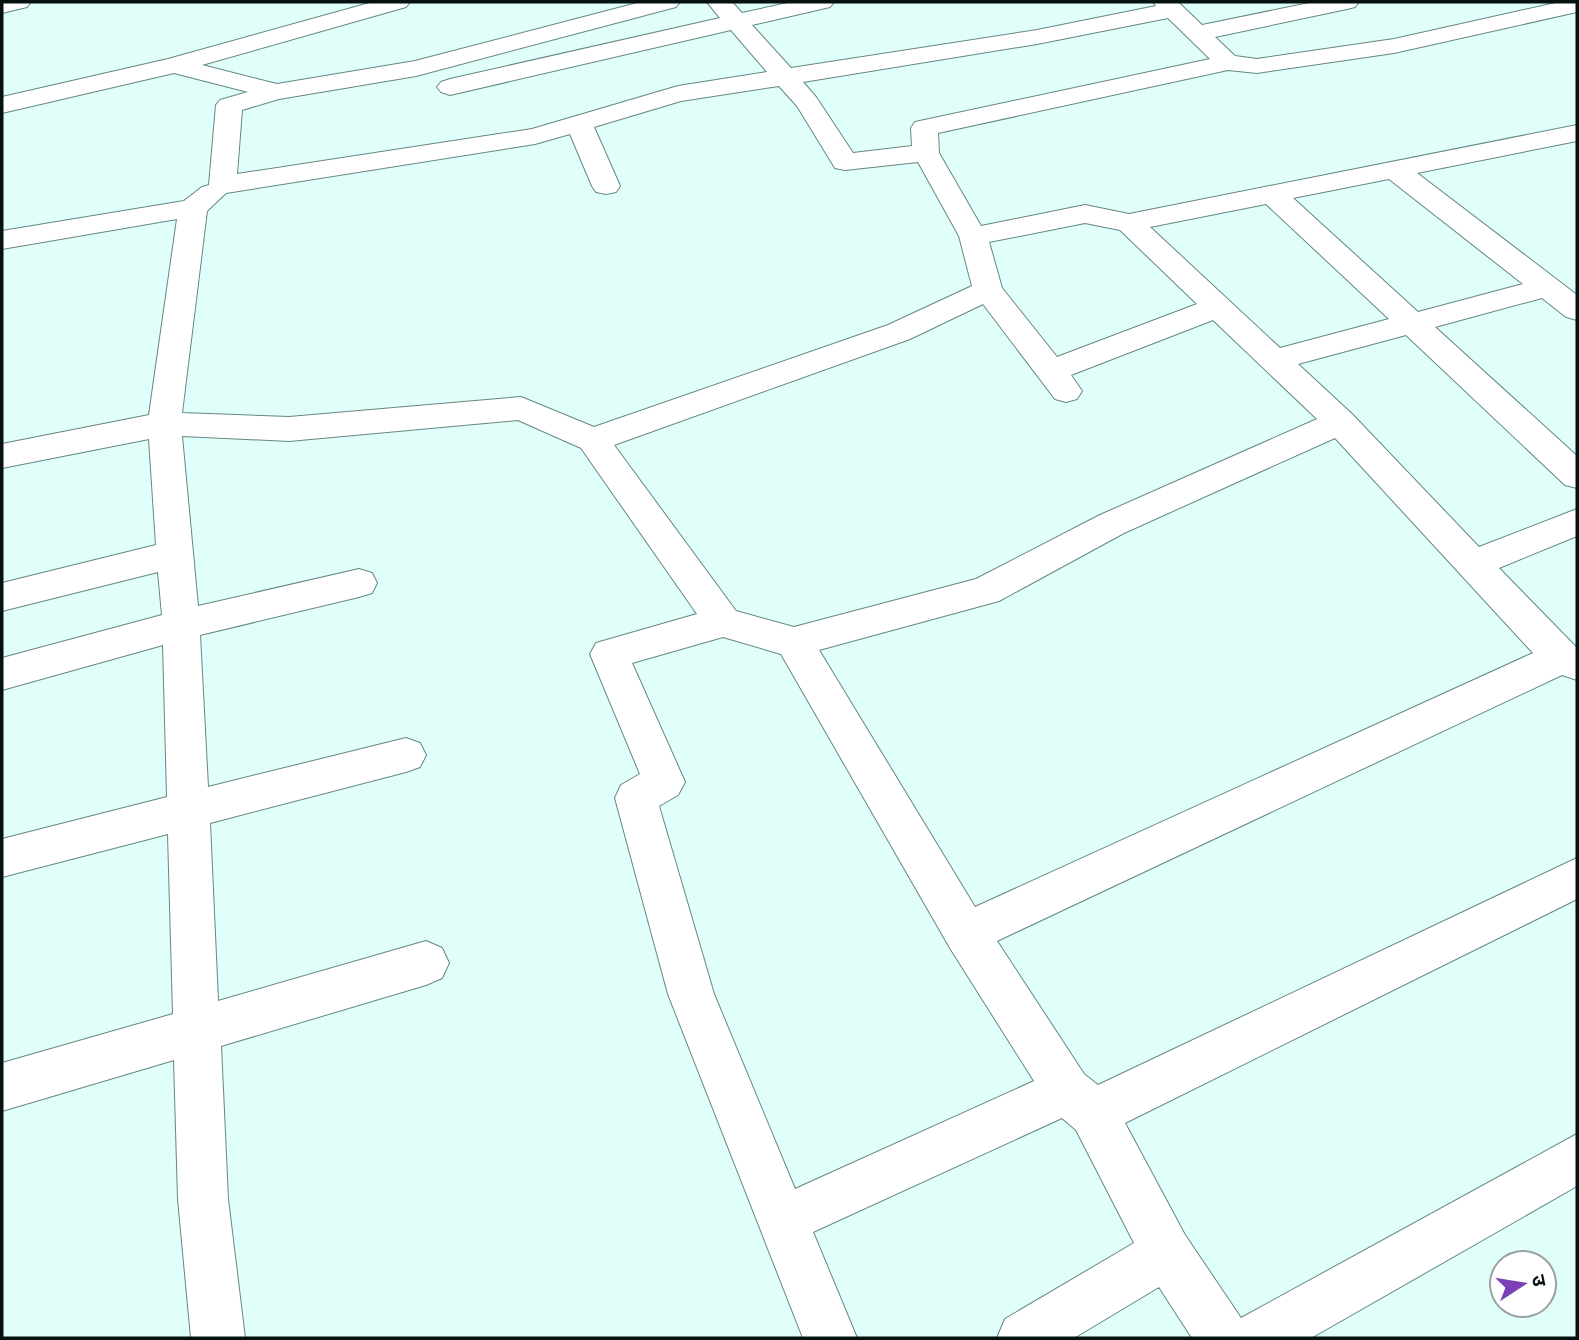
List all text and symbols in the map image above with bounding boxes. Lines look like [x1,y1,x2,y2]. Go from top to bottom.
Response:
north arrow [1488,1249,1558,1319]
text: उ [1525,1272,1554,1290]

